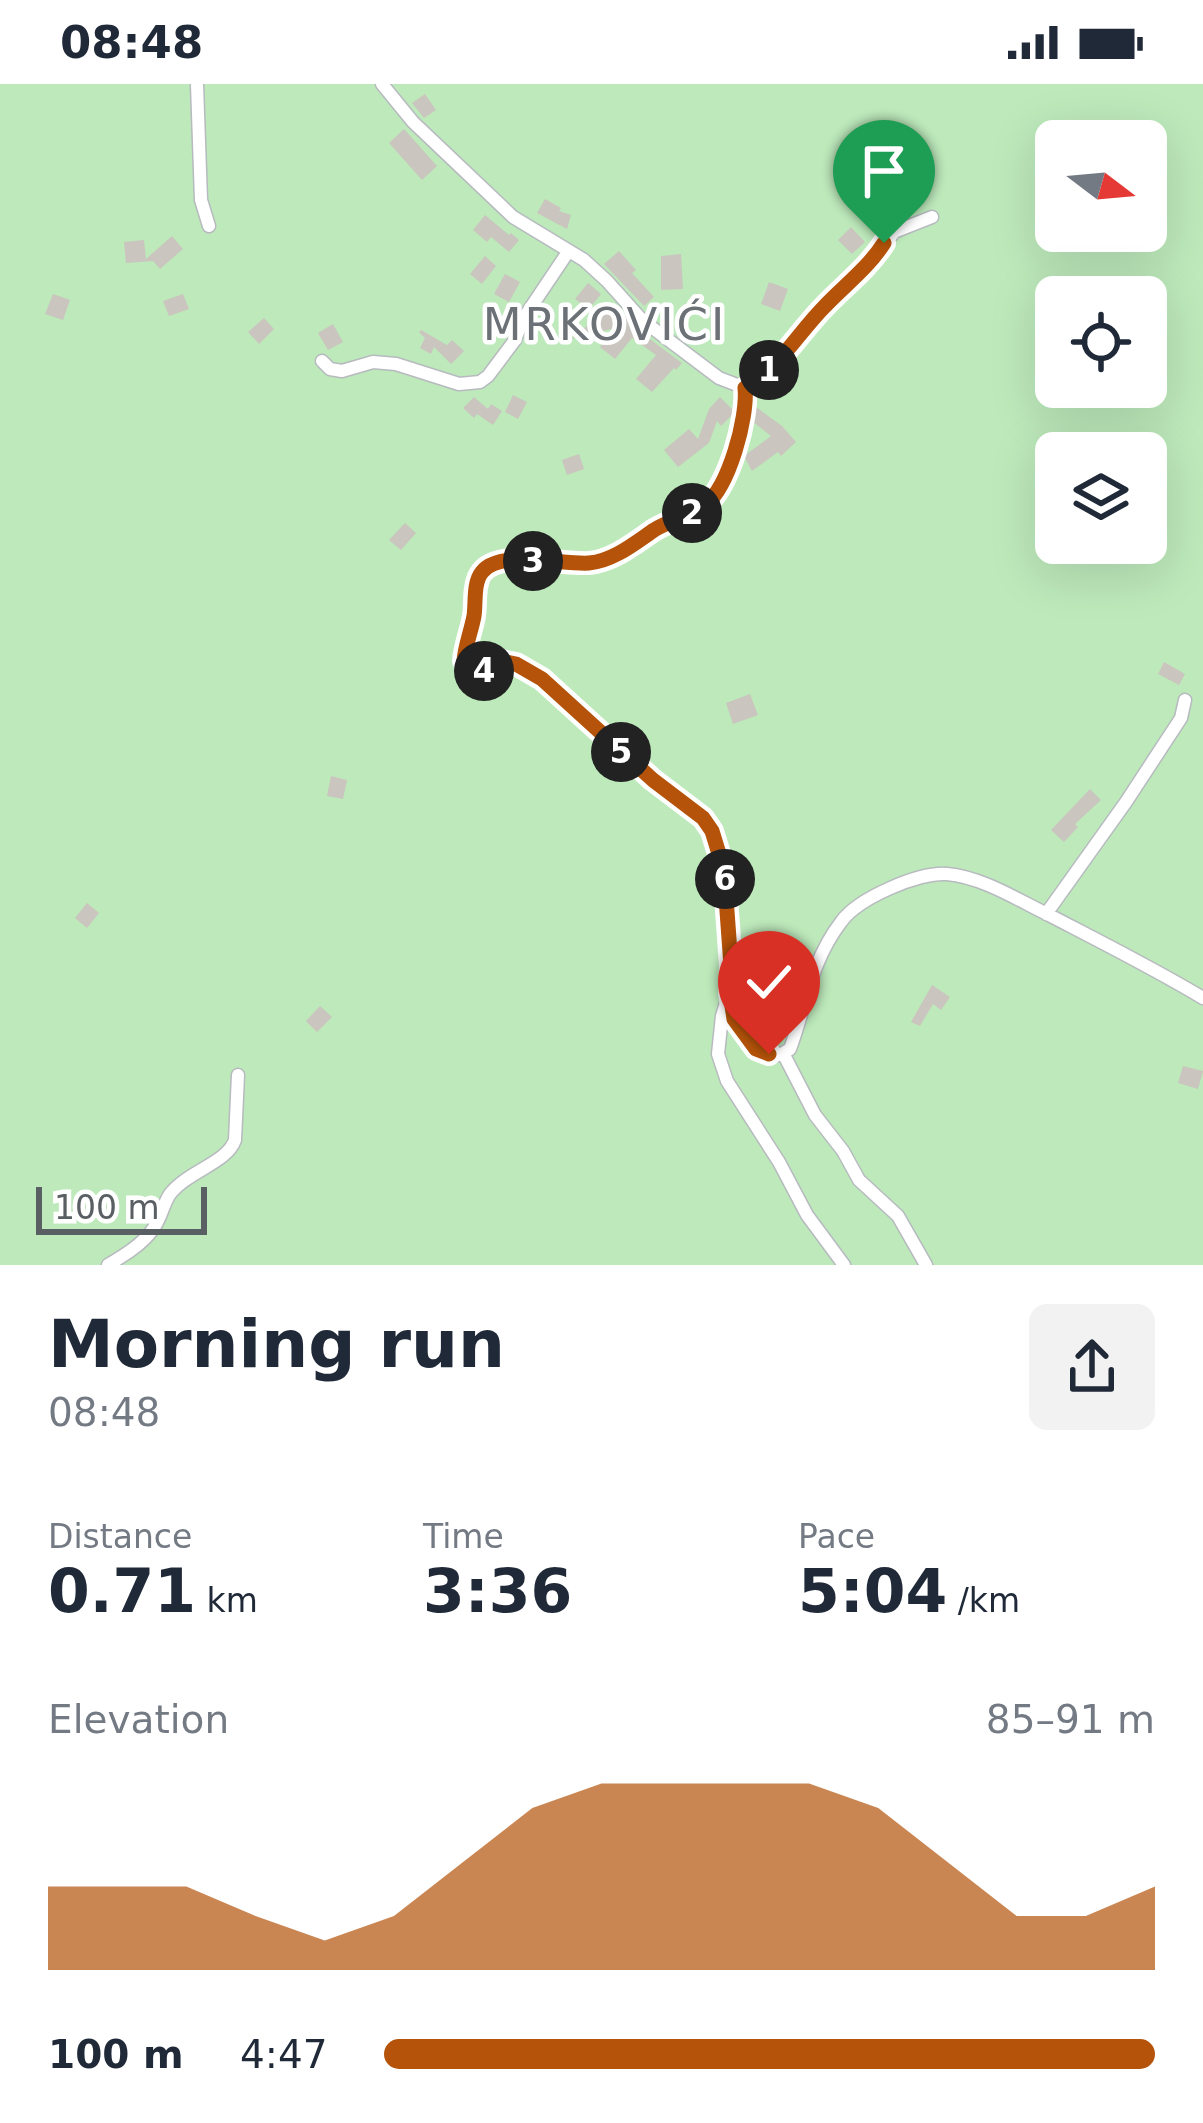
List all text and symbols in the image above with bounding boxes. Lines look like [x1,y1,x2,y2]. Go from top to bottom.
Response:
text: 08:48 [60,16,203,69]
pin [833,120,935,243]
north arrow [1035,120,1167,252]
map controls [1035,120,1167,564]
icon: arrive [851,138,917,204]
button: locate [1035,276,1167,408]
district label: MRKOVIĆI [483,298,727,351]
pin: 1 [739,340,799,400]
text: 1 [758,350,780,389]
button: layers [1035,432,1167,564]
pin: 2 [662,483,722,543]
text: 2 [681,493,703,532]
pin: 3 [503,531,563,591]
text: 3 [522,541,544,580]
pin: 4 [454,641,514,701]
text: 4 [473,651,495,690]
pin: 5 [591,722,651,782]
text: 5 [610,732,632,771]
pin: 6 [695,849,755,909]
text: 6 [714,859,736,898]
pin [718,931,820,1054]
icon: check [736,949,802,1015]
scale bar [36,1181,207,1234]
text: 100 m [54,1188,160,1227]
button: share [1029,1304,1155,1430]
text: Morning run [48,1306,505,1383]
text: 08:48 [48,1390,160,1435]
text: Distance [48,1517,192,1556]
text: Time [423,1517,504,1556]
text: Pace [798,1517,875,1556]
text: 0.71 [48,1556,196,1626]
text: 3:36 [423,1556,572,1626]
text: 5:04 [798,1556,947,1626]
text: km [196,1581,258,1620]
text: /km [947,1581,1020,1620]
text: Elevation [48,1697,229,1742]
text: 85–91 m [986,1697,1155,1742]
text: 100 m [48,2032,184,2077]
text: 4:47 [240,2032,328,2077]

